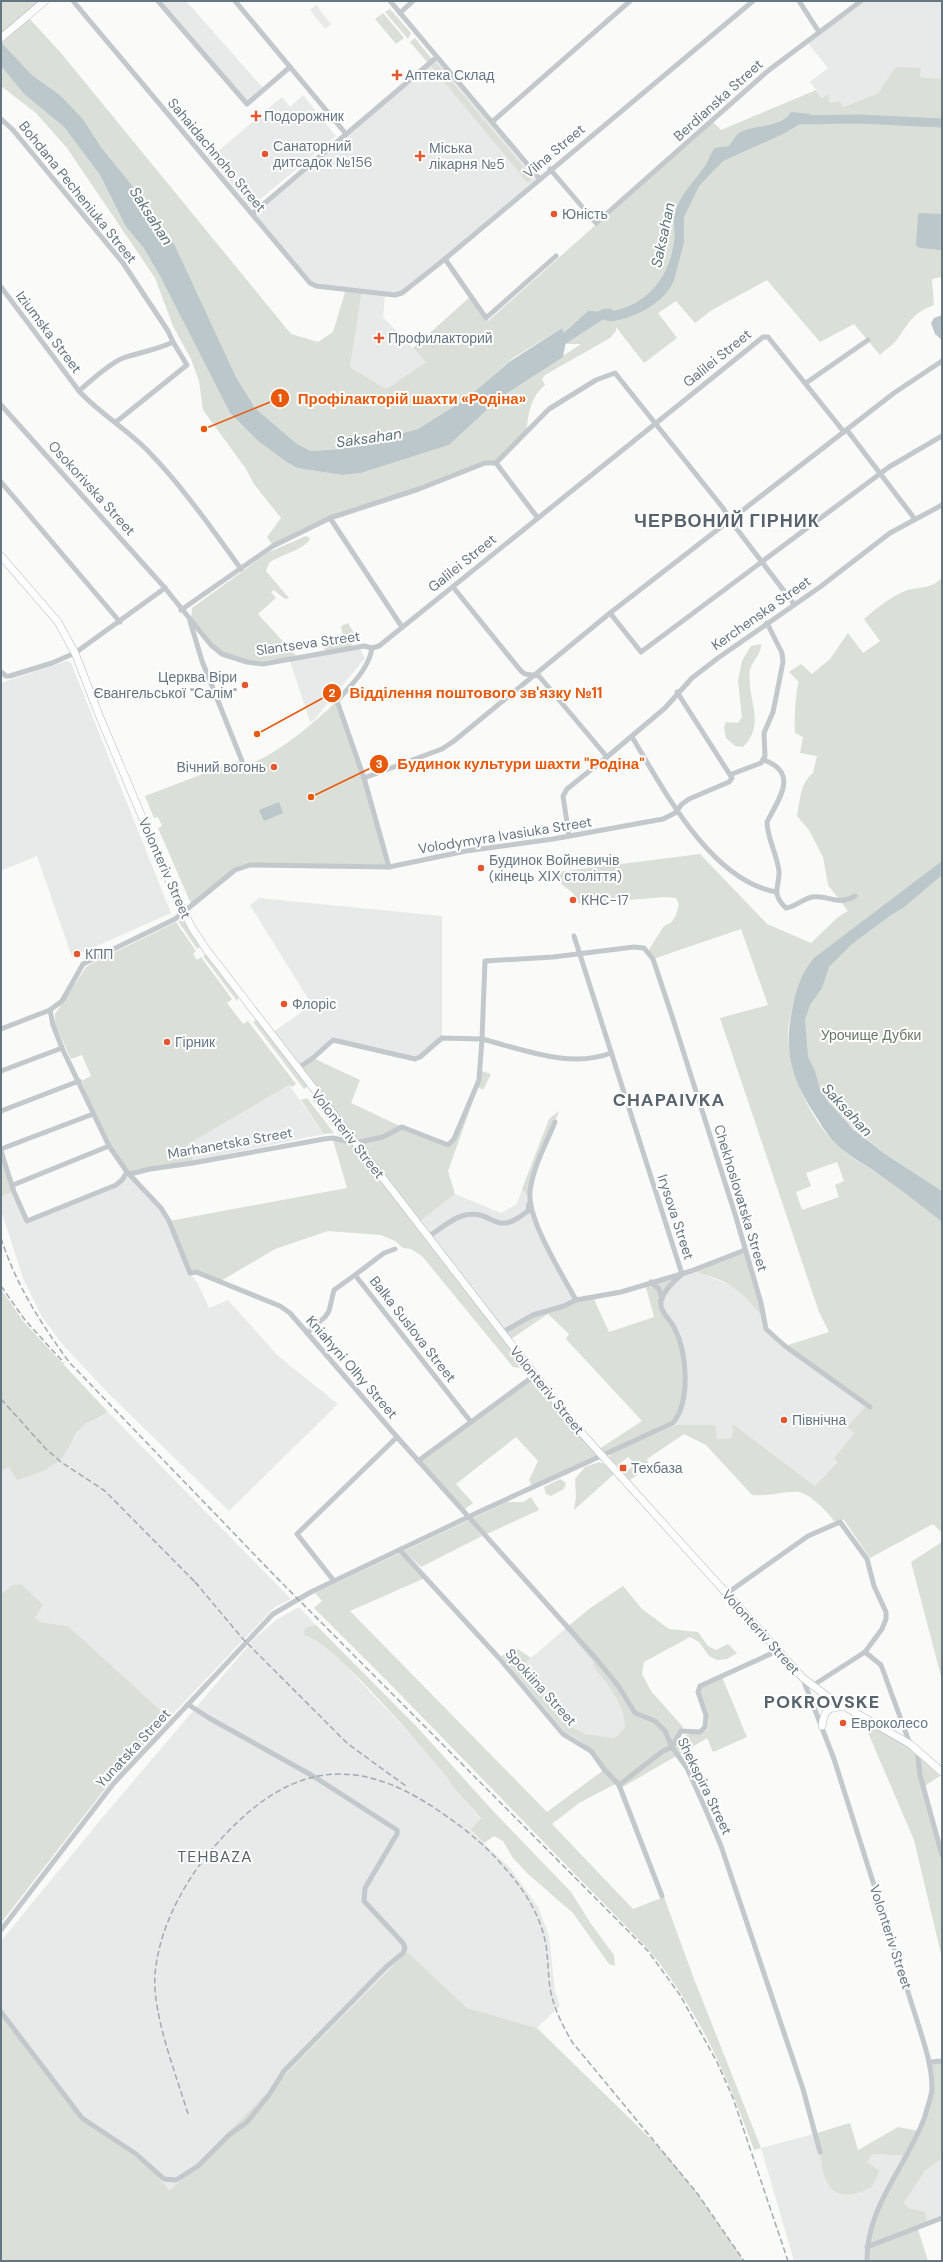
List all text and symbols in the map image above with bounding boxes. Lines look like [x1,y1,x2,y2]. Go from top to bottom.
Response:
street label: Berdianska Street [670,55,766,145]
place label: Аптека Склад [405,66,494,84]
marker: Аптека Склад [392,70,402,80]
street label: Sahaidachnoho Street [164,94,270,216]
place label: Подорожник [264,107,345,125]
marker: Подорожник [251,111,261,121]
street label: Bohdana Pecheniuka Street [15,117,141,267]
street label: Vilna Street [520,120,588,182]
place label: Санаторний дитсадок №156 [273,137,373,171]
place label: Міська лікарня №5 [429,139,505,173]
marker: Санаторний дитсадок №156 [260,149,270,159]
marker: Міська лікарня №5 [414,150,426,162]
water label: Saksahan [125,183,178,249]
water label: Saksahan [646,200,680,269]
place label: Юність [562,205,608,223]
marker: Юність [549,209,559,219]
street label: Iziumska Street [12,287,86,377]
street label: Galilei Street [679,325,755,391]
place label: Профилакторий [388,329,493,347]
marker: Профилакторий [373,332,385,344]
callout: Профілакторій шахти «Родіна» [270,385,535,412]
text: Профілакторій шахти «Родіна» [298,389,527,409]
text: 1 [278,390,282,406]
water label: Saksahan [335,423,403,452]
street label: Osokorivska Street [45,437,139,539]
district label: ЧЕРВОНИЙ ГІРНИК [634,509,820,533]
street label: Galilei Street [424,530,500,596]
street label: Kerchenska Street [708,572,814,654]
street label: Slantseva Street [255,627,361,659]
place label: Церква Віри Євангельської "Салім" [93,668,237,702]
callout: Відділення поштового зв'язку №11 [322,679,611,706]
marker: Церква Віри Євангельської "Салім" [240,680,250,690]
text: Відділення поштового зв'язку №11 [349,683,603,703]
text: 2 [329,685,336,701]
callout: Будинок культури шахти "Родіна" [369,750,653,777]
text: Будинок культури шахти "Родіна" [397,754,645,774]
text: 3 [375,756,383,772]
place label: Вічний вогонь [176,758,266,776]
marker: Вічний вогонь [269,762,279,772]
street label: Volodymyra Ivasiuka Street [417,812,593,858]
street label: Volonteriv Street [135,815,195,921]
place label: Будинок Войневичів (кінець ХІХ століття) [489,851,622,885]
marker: Будинок Войневичів (кінець ХІХ століття) [476,863,486,873]
place label: КНС-17 [581,891,629,909]
marker: КНС-17 [568,895,578,905]
place label: КПП [85,945,113,963]
marker: КПП [72,949,82,959]
place label: Флоріс [292,995,336,1013]
marker: Флоріс [279,999,289,1009]
park label: Урочище Дубки [821,1026,921,1044]
place label: Гірник [175,1033,216,1051]
marker: Гірник [162,1037,172,1047]
water label: Saksahan [817,1079,877,1141]
street label: Volonteriv Street [307,1086,389,1182]
district label: CHAPAIVKA [613,1088,725,1112]
street label: Chekhoslovatska Street [710,1122,772,1274]
street label: Marhanetska Street [166,1123,294,1163]
street label: Irysova Street [654,1172,698,1262]
street label: Balka Suslova Street [366,1272,460,1386]
street label: Kniahyni Olhy Street [302,1312,402,1422]
street label: Volonteriv Street [506,1342,588,1438]
place label: Північна [792,1411,846,1429]
marker: Північна [779,1415,789,1425]
place label: Техбаза [631,1459,683,1477]
marker: Техбаза [618,1463,628,1473]
street label: Volonteriv Street [718,1586,804,1678]
street label: Spokiina Street [502,1645,580,1729]
district label: POKROVSKE [764,1690,880,1714]
street label: Yunatska Street [92,1705,174,1791]
place label: Евроколесо [851,1714,928,1732]
marker: Евроколесо [838,1718,848,1728]
street label: Shekspira Street [674,1734,736,1838]
district label: TEHBAZA [177,1846,253,1867]
street label: Volonteriv Street [866,1882,916,1992]

